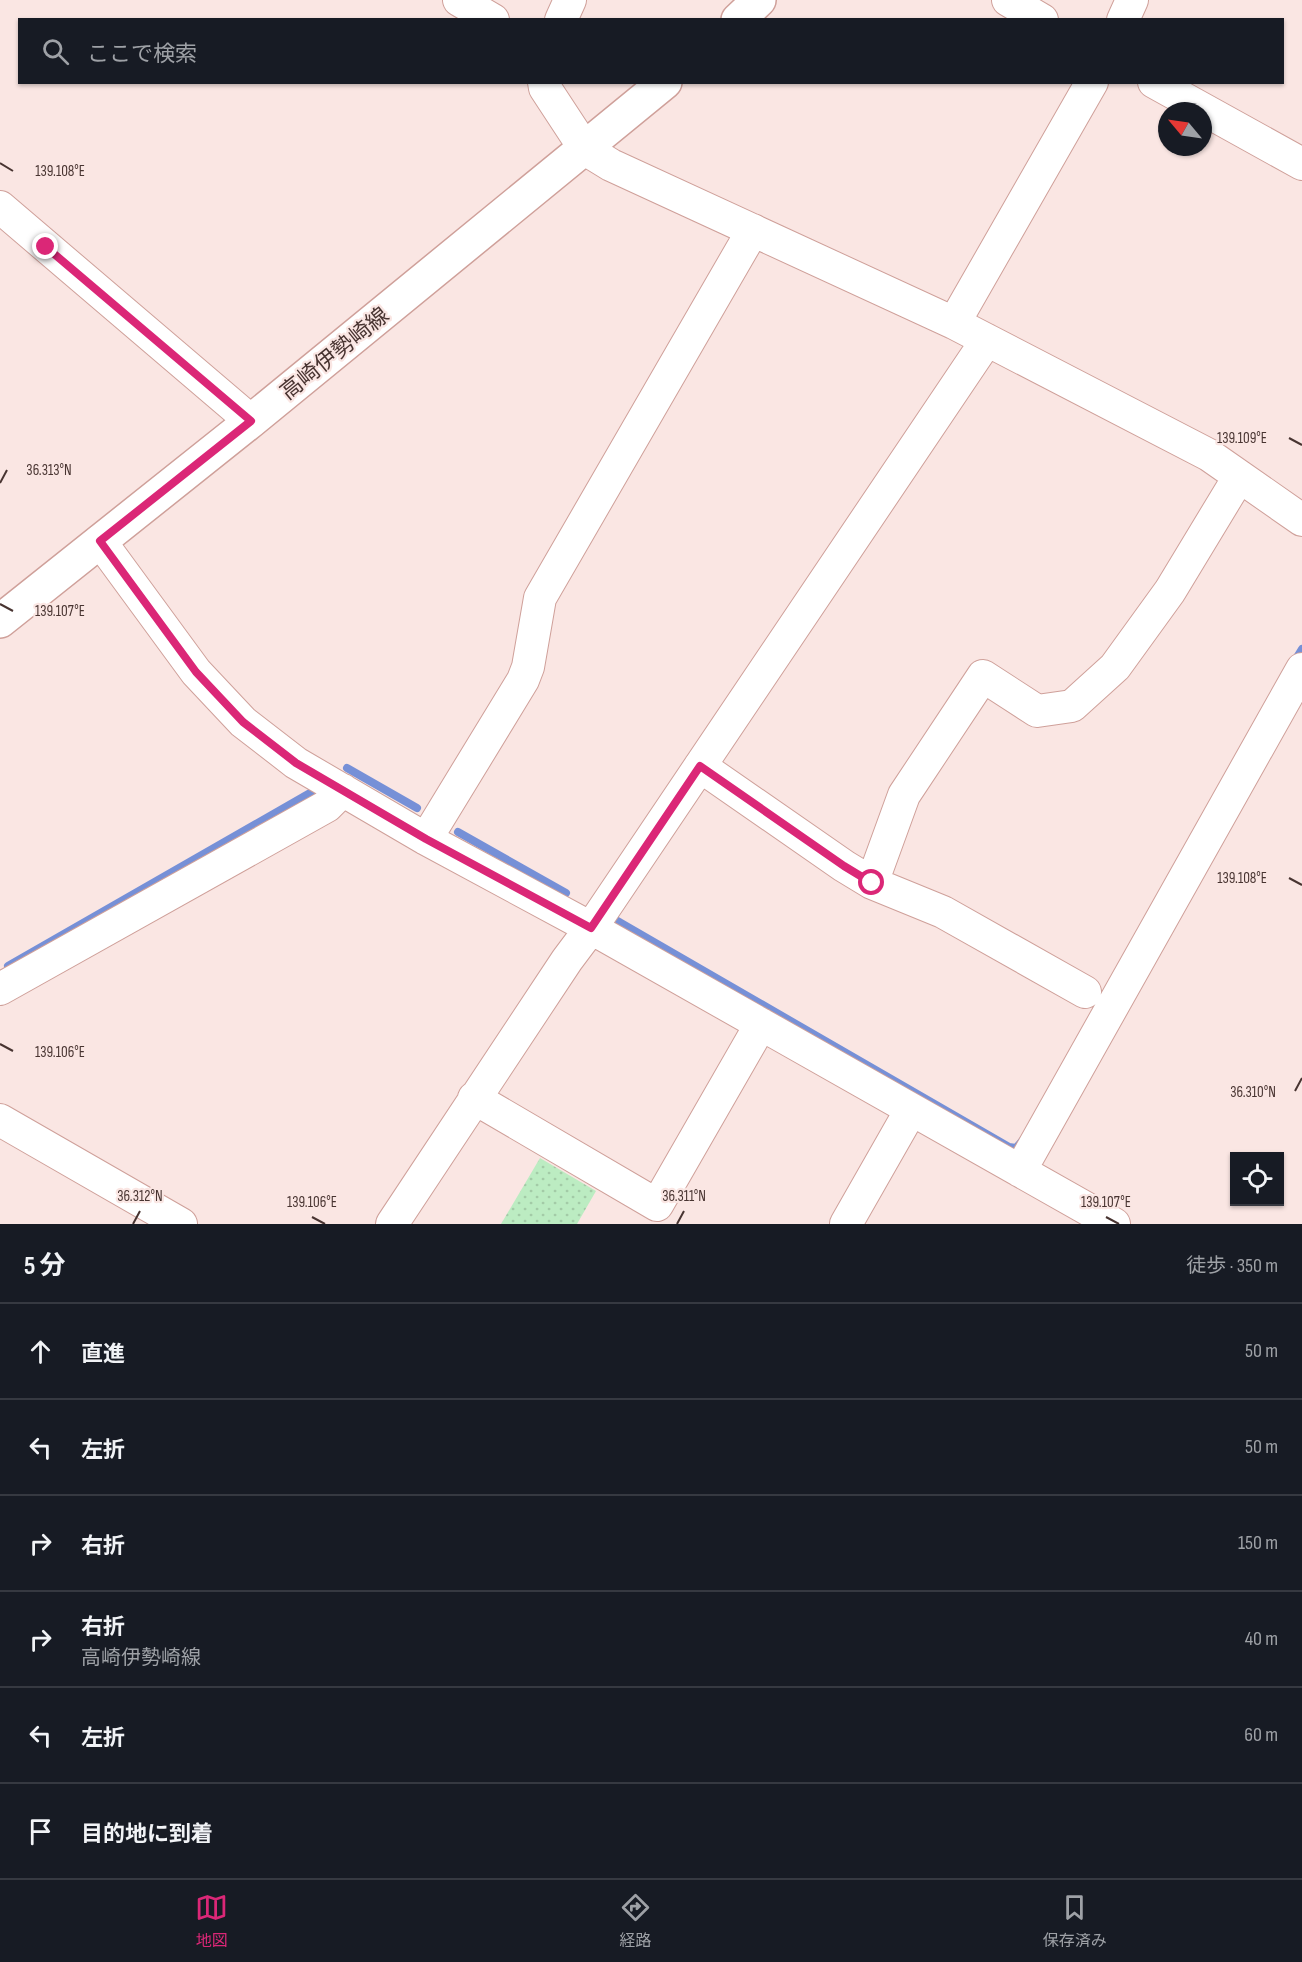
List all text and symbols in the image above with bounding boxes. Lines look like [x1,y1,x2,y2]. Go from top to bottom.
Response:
search box [18,18,1284,84]
icon: search [39,35,72,68]
text: ここで検索 [87,41,197,68]
north arrow [1158,102,1212,156]
text: 139.108°E [35,162,85,181]
route end [32,233,58,259]
street label: 高崎伊勢崎線 [275,302,395,406]
text: 139.109°E [1217,429,1267,448]
text: 36.313°N [26,461,72,480]
text: 139.107°E [35,602,85,621]
route start [858,869,884,895]
text: 139.108°E [1217,869,1267,888]
text: 139.106°E [35,1043,85,1062]
text: 36.310°N [1230,1083,1276,1102]
map controls [1230,1152,1284,1206]
button: locate [1230,1152,1284,1206]
text: 36.312°N [117,1187,163,1206]
text: 36.311°N [662,1187,706,1206]
text: 139.106°E [287,1193,337,1212]
text: 139.107°E [1081,1193,1131,1212]
text: 5 分 [24,1251,65,1282]
text: 徒歩 · 350 m [1186,1254,1278,1278]
icon: ahead [24,1335,57,1368]
text: 50 m [1245,1339,1278,1363]
text: 直進 [81,1341,125,1368]
icon: left [24,1431,57,1464]
text: 50 m [1245,1435,1278,1459]
text: 左折 [81,1437,125,1464]
icon: right [24,1527,57,1560]
text: 150 m [1238,1531,1278,1555]
text: 右折 [81,1533,125,1560]
text: 右折 [81,1614,125,1641]
icon: right [24,1623,57,1656]
text: 40 m [1245,1627,1278,1651]
text: 高崎伊勢崎線 [81,1646,201,1670]
icon: left [24,1719,57,1752]
text: 60 m [1244,1723,1278,1747]
text: 左折 [81,1725,125,1752]
icon: arrive [24,1815,57,1848]
text: 目的地に到着 [81,1821,213,1848]
tab: 地図 [195,1891,228,1951]
tab: 経路 [619,1891,652,1951]
tab: 保存済み [1043,1891,1107,1951]

